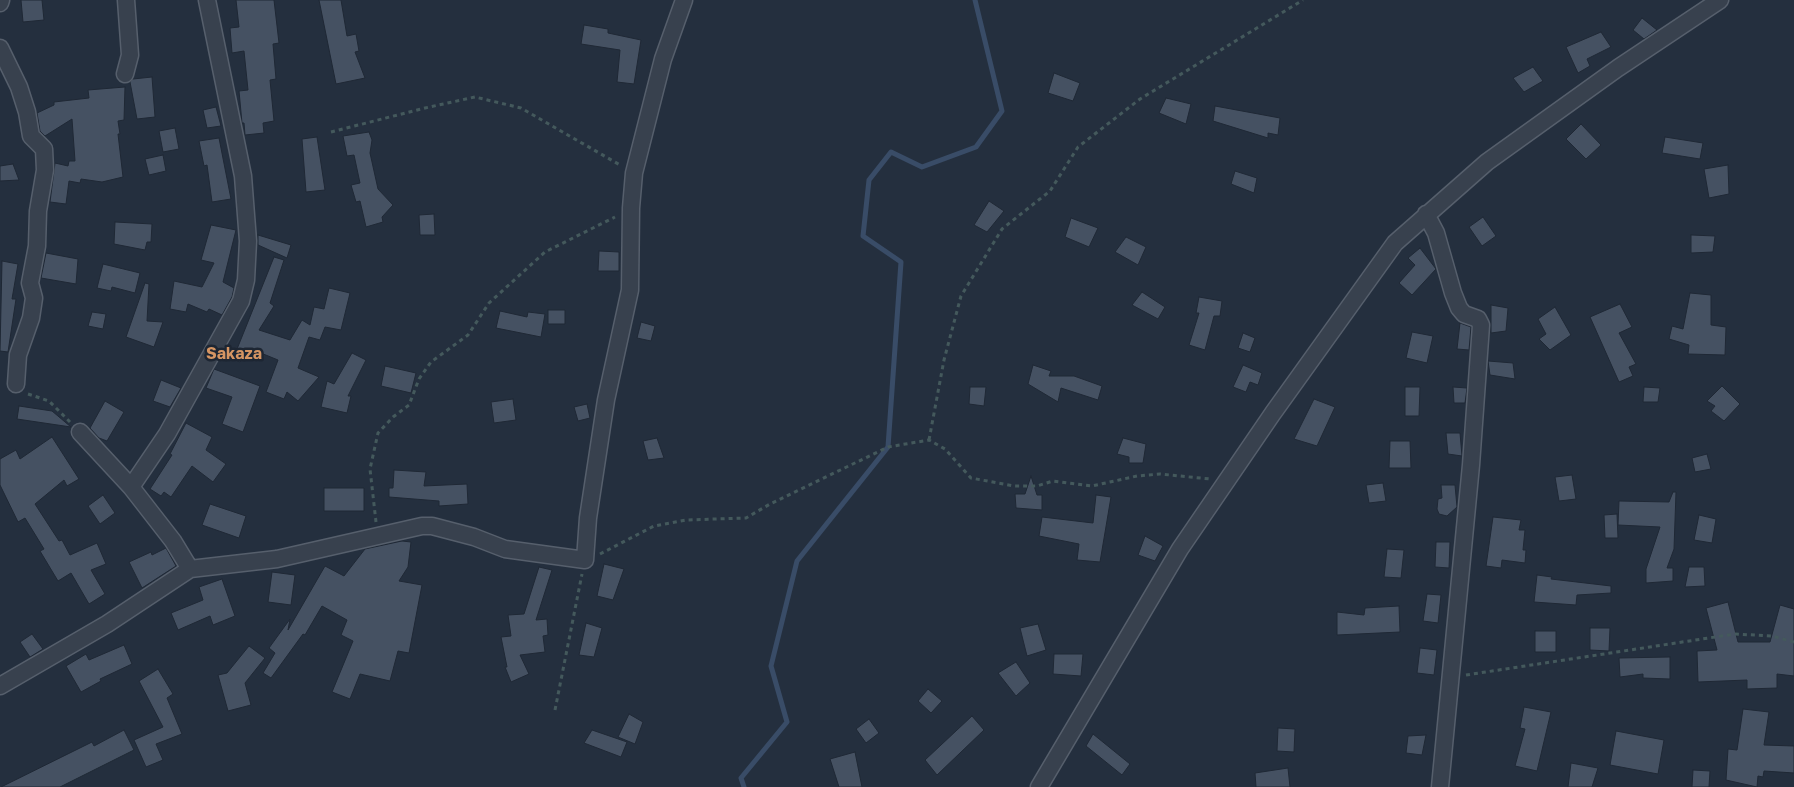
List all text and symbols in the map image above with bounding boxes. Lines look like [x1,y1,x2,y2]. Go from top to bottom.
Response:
district label: Sakaza [206,344,262,364]

